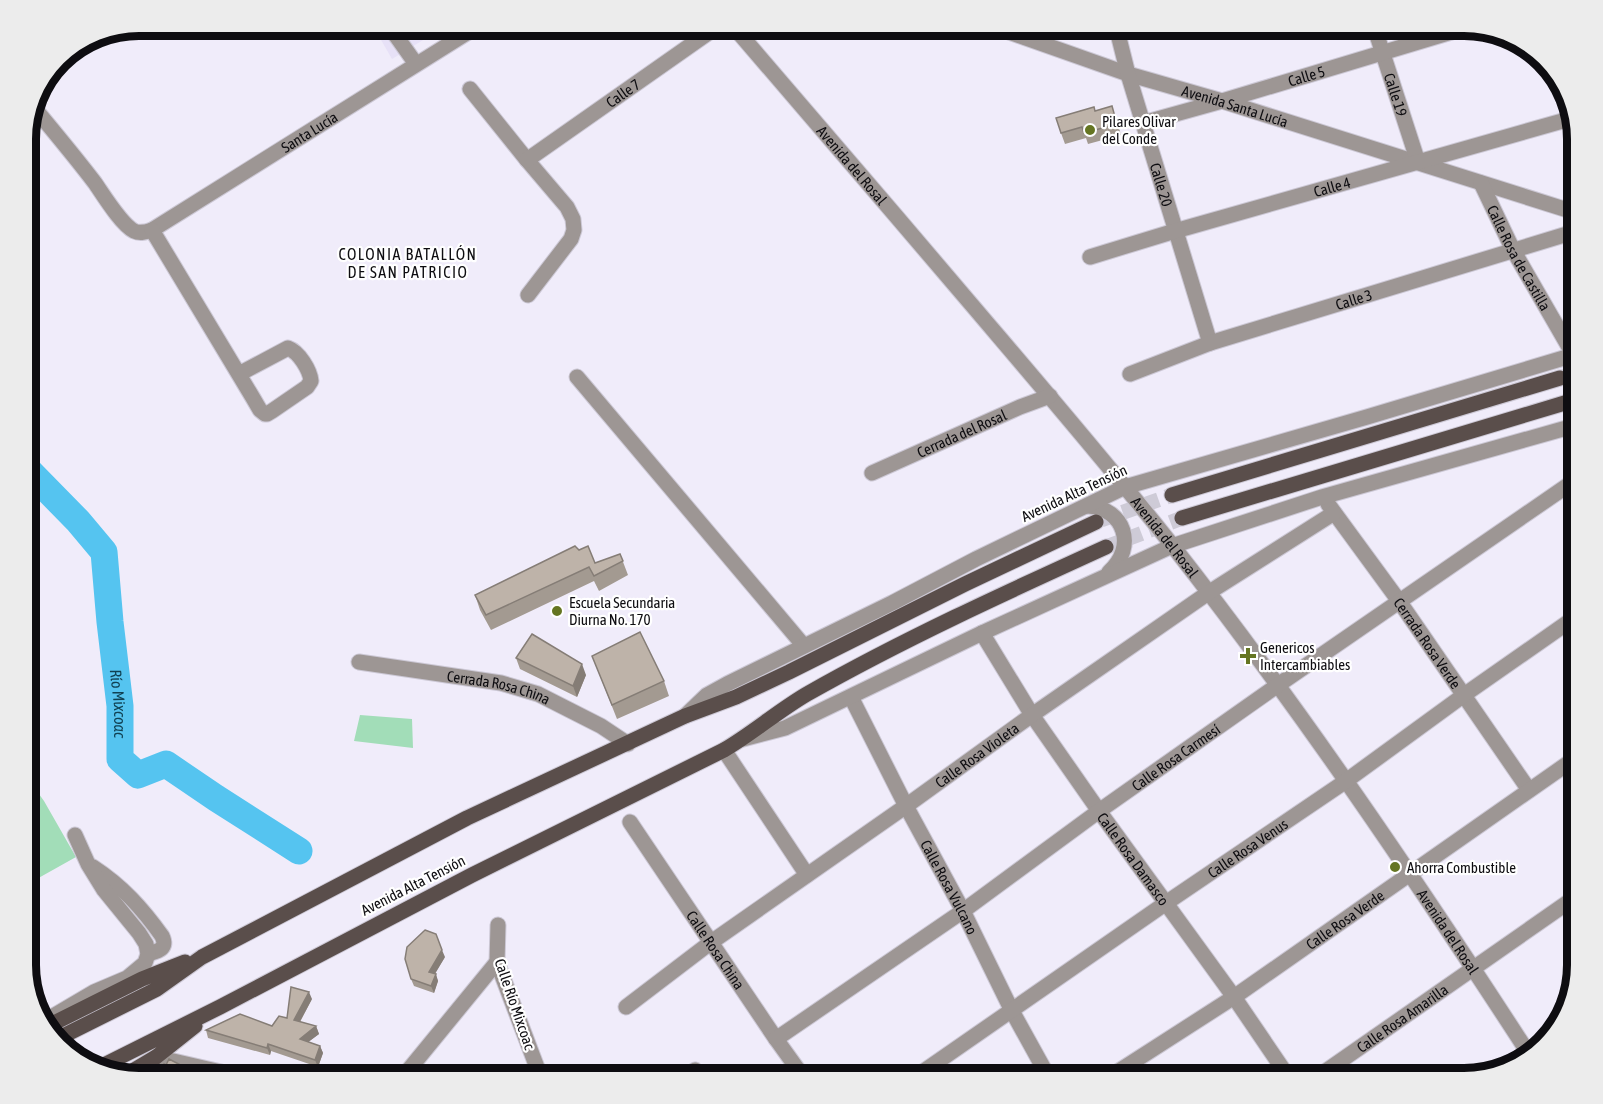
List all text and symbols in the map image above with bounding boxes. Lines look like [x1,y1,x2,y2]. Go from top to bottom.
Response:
street label: Calle 5 [1286,62,1327,89]
street label: Calle 19 [1381,71,1411,118]
street label: Calle 7 [603,75,643,111]
street label: Avenida Santa Lucía [1180,81,1290,130]
street label: Santa Lucía [278,108,340,156]
place label: Pilares Olivar del Conde [1102,113,1176,147]
street label: Avenida del Rosal [814,122,891,208]
marker: Pilares Olivar del Conde [1083,123,1097,137]
street label: Calle 20 [1147,161,1176,208]
street label: Calle 4 [1312,173,1352,200]
street label: Calle Rosa de Castilla [1484,202,1554,313]
district label: COLONIA BATALLÓN DE SAN PATRICIO [339,245,477,281]
street label: Calle 3 [1333,286,1374,313]
street label: Cerrada del Rosal [914,406,1009,460]
street label: Avenida Alta Tensión [1018,461,1130,525]
street label: Avenida del Rosal [1128,493,1202,580]
place label: Escuela Secundaria Diurna No. 170 [569,594,675,628]
street label: Cerrada Rosa Verde [1391,594,1465,692]
marker: Escuela Secundaria Diurna No. 170 [550,604,564,618]
place label: Genericos Intercambiables [1260,639,1350,673]
marker: Genericos Intercambiables [1241,649,1255,663]
street label: Cerrada Rosa China [446,667,553,707]
water label: Río Mixcoac [107,668,129,739]
street label: Calle Rosa Violeta [932,719,1022,791]
street label: Calle Rosa Carmesí [1128,720,1223,794]
street label: Calle Rosa Damasco [1094,809,1173,908]
street label: Calle Rosa Venus [1204,815,1291,881]
street label: Calle Rosa Vulcano [917,837,981,937]
street label: Avenida Alta Tensión [358,851,468,919]
place label: Ahorra Combustible [1407,859,1516,876]
marker: Ahorra Combustible [1388,860,1402,874]
street label: Calle Rosa Verde [1302,886,1387,953]
street label: Avenida del Rosal [1414,886,1483,977]
street label: Calle Rosa China [683,907,748,992]
street label: Calle Río Mixcoac [492,956,539,1052]
street label: Calle Rosa Amarilla [1353,980,1451,1056]

